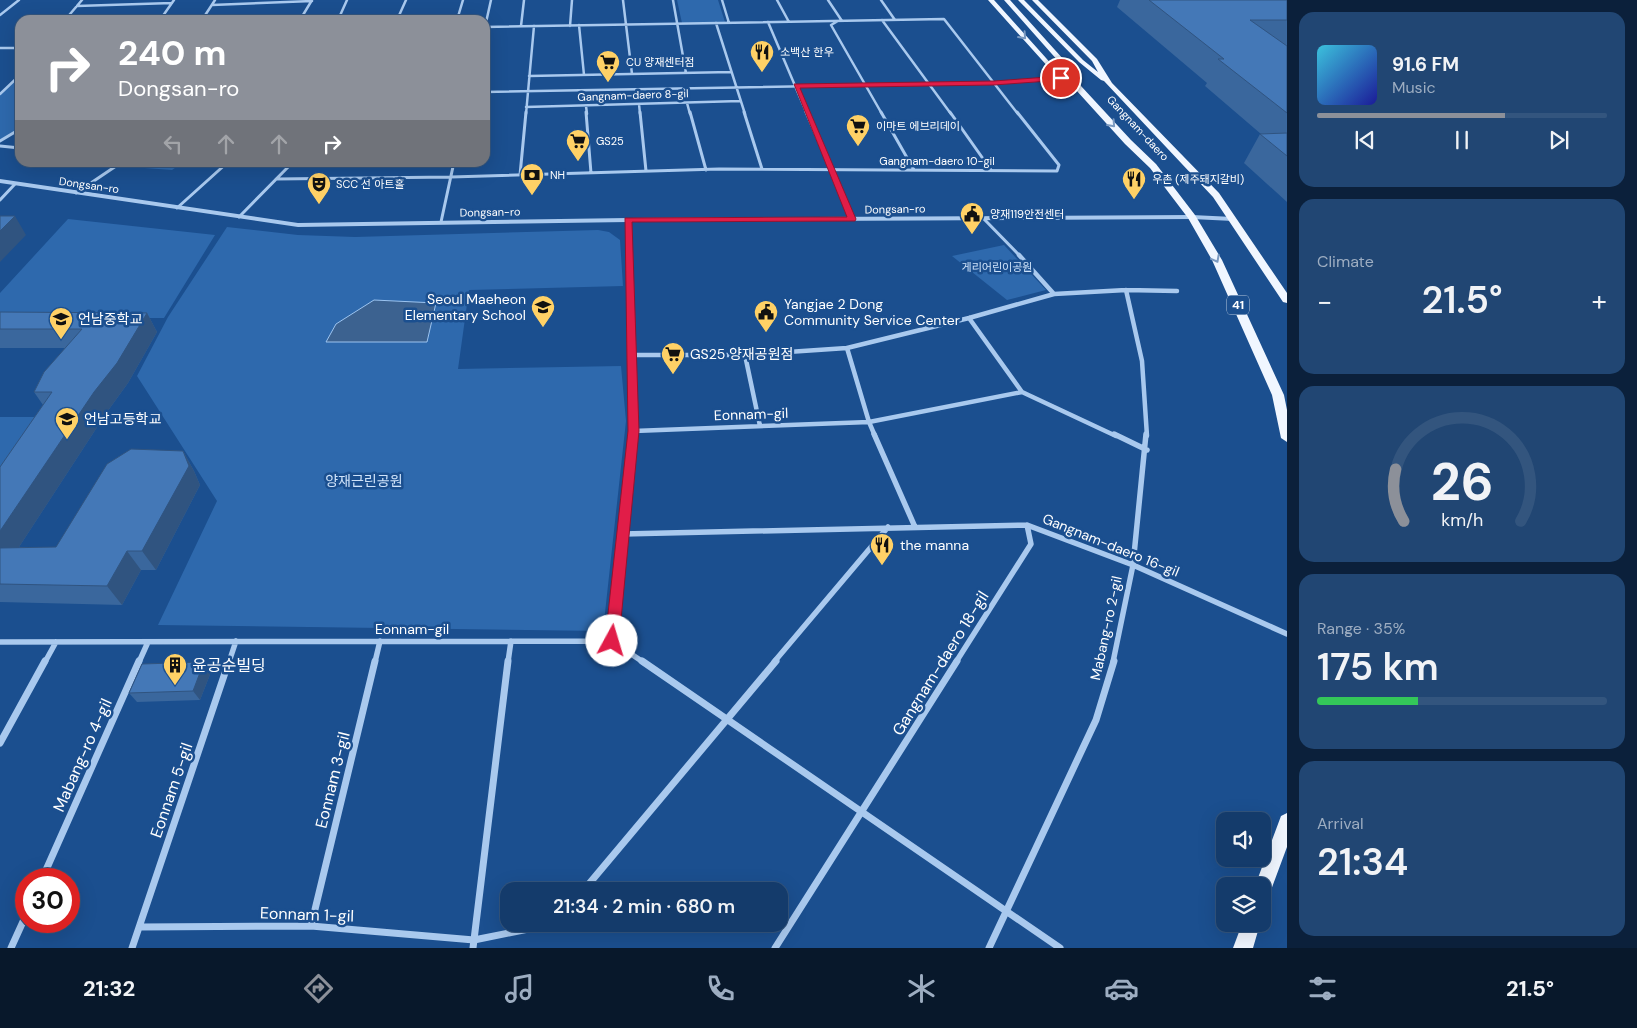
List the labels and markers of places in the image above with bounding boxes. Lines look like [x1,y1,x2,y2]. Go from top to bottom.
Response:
restaurant icon: 소백산 한우 [749,39,775,73]
place label: 소백산 한우 [780,45,834,59]
supermarket icon: CU 양재센터점 [595,49,621,83]
place label: CU 양재센터점 [626,55,695,69]
pin [1040,57,1082,99]
supermarket icon: 이마트 에브리데이 [845,113,871,147]
place label: 이마트 에브리데이 [876,119,960,133]
supermarket icon: GS25 [565,128,591,162]
place label: GS25 [596,134,624,148]
bank icon: NH [519,162,545,196]
restaurant icon: 우촌 (제주돼지갈비) [1121,166,1147,200]
place label: NH [550,168,565,182]
theatre icon: SCC 선 아트홀 [306,171,332,205]
place label: 우촌 (제주돼지갈비) [1152,172,1244,186]
place label: SCC 선 아트홀 [336,177,405,191]
public building icon: 양재119안전센터 [959,201,985,235]
place label: 양재119안전센터 [990,207,1065,221]
place label: Seoul Maeheon Elementary School [405,290,526,324]
school or university icon: Seoul Maeheon Elementary School [530,294,556,328]
place label: Yangjae 2 Dong Community Service Center [784,295,960,329]
public building icon: Yangjae 2 Dong Community Service Center [753,299,779,333]
school or university icon: 언남중학교 [48,306,74,340]
place label: 언남중학교 [78,310,143,328]
supermarket icon: GS25 양재공원점 [660,341,686,375]
place label: GS25 양재공원점 [690,345,793,363]
school or university icon: 언남고등학교 [54,406,80,440]
place label: 언남고등학교 [84,410,161,428]
restaurant icon: the manna [869,532,895,566]
place label: the manna [900,536,969,554]
building icon: 윤공순빌딩 [162,652,188,686]
place label: 윤공순빌딩 [192,655,266,676]

